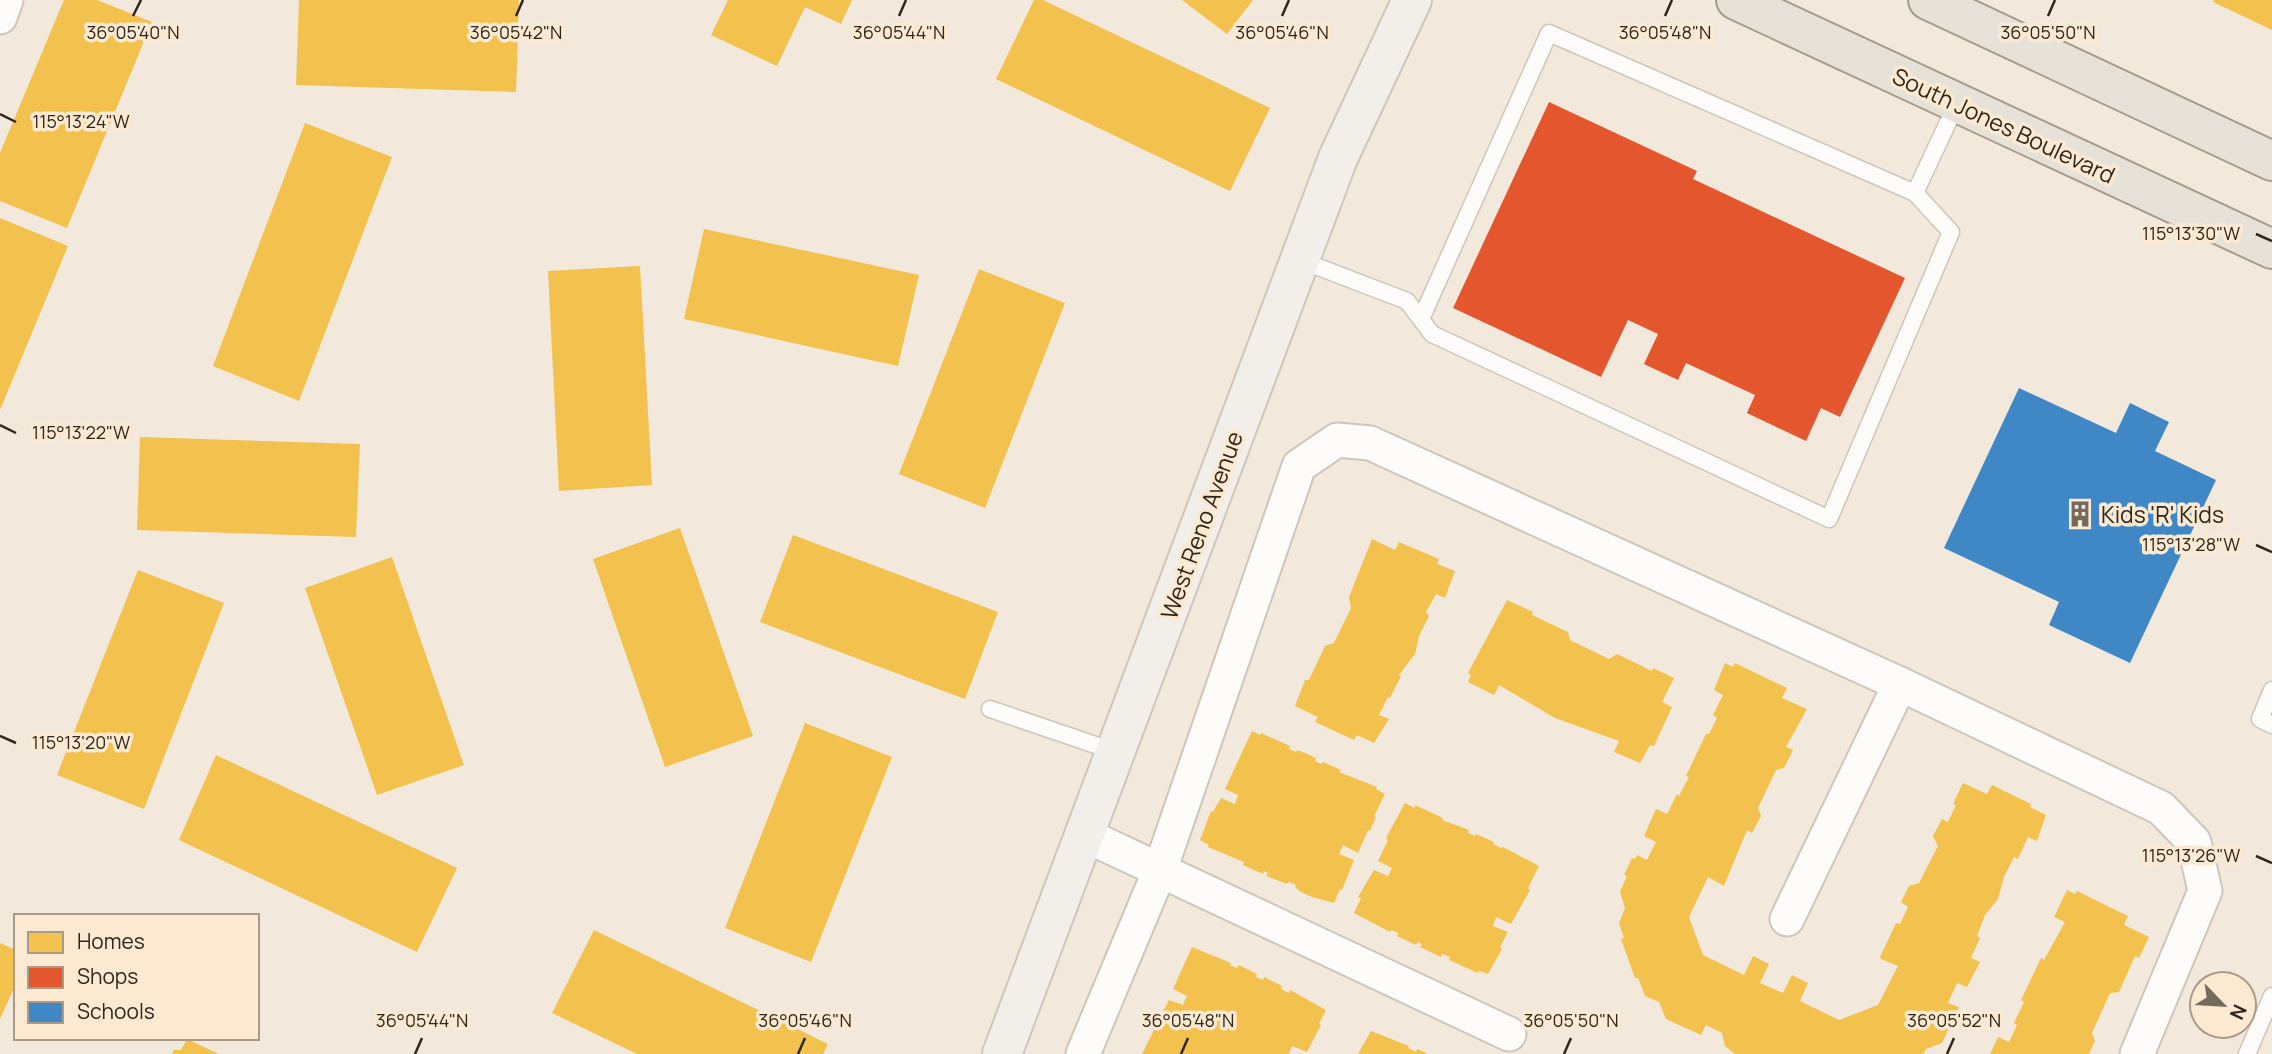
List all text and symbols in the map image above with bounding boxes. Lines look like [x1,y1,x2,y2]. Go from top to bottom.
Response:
text: 36°05'40"N [86,20,180,44]
text: 36°05'42"N [470,20,562,44]
text: 36°05'44"N [853,20,945,44]
text: 36°05'46"N [1235,20,1329,44]
text: 36°05'48"N [1619,20,1711,44]
text: 36°05'50"N [2000,20,2096,44]
street label: South Jones Boulevard [1888,59,2120,191]
text: 115°13'24"W [32,109,130,133]
text: 115°13'30"W [2142,221,2240,245]
text: 115°13'22"W [32,420,130,444]
street label: West Reno Avenue [1152,427,1250,623]
place label: Kids 'R' Kids [2101,498,2224,530]
building icon: Kids 'R' Kids [2065,499,2095,529]
text: 115°13'28"W [2142,532,2240,556]
text: 115°13'20"W [32,730,130,754]
text: 115°13'26"W [2142,843,2240,867]
legend [14,914,259,1040]
text: Homes [77,927,145,955]
text: Shops [77,962,138,990]
north arrow [2188,970,2258,1040]
text: Schools [77,997,155,1025]
text: N [2224,1001,2253,1024]
text: 36°05'44"N [376,1008,468,1032]
text: 36°05'46"N [758,1008,852,1032]
text: 36°05'48"N [1142,1008,1234,1032]
text: 36°05'50"N [1523,1008,1619,1032]
text: 36°05'52"N [1907,1008,2001,1032]

